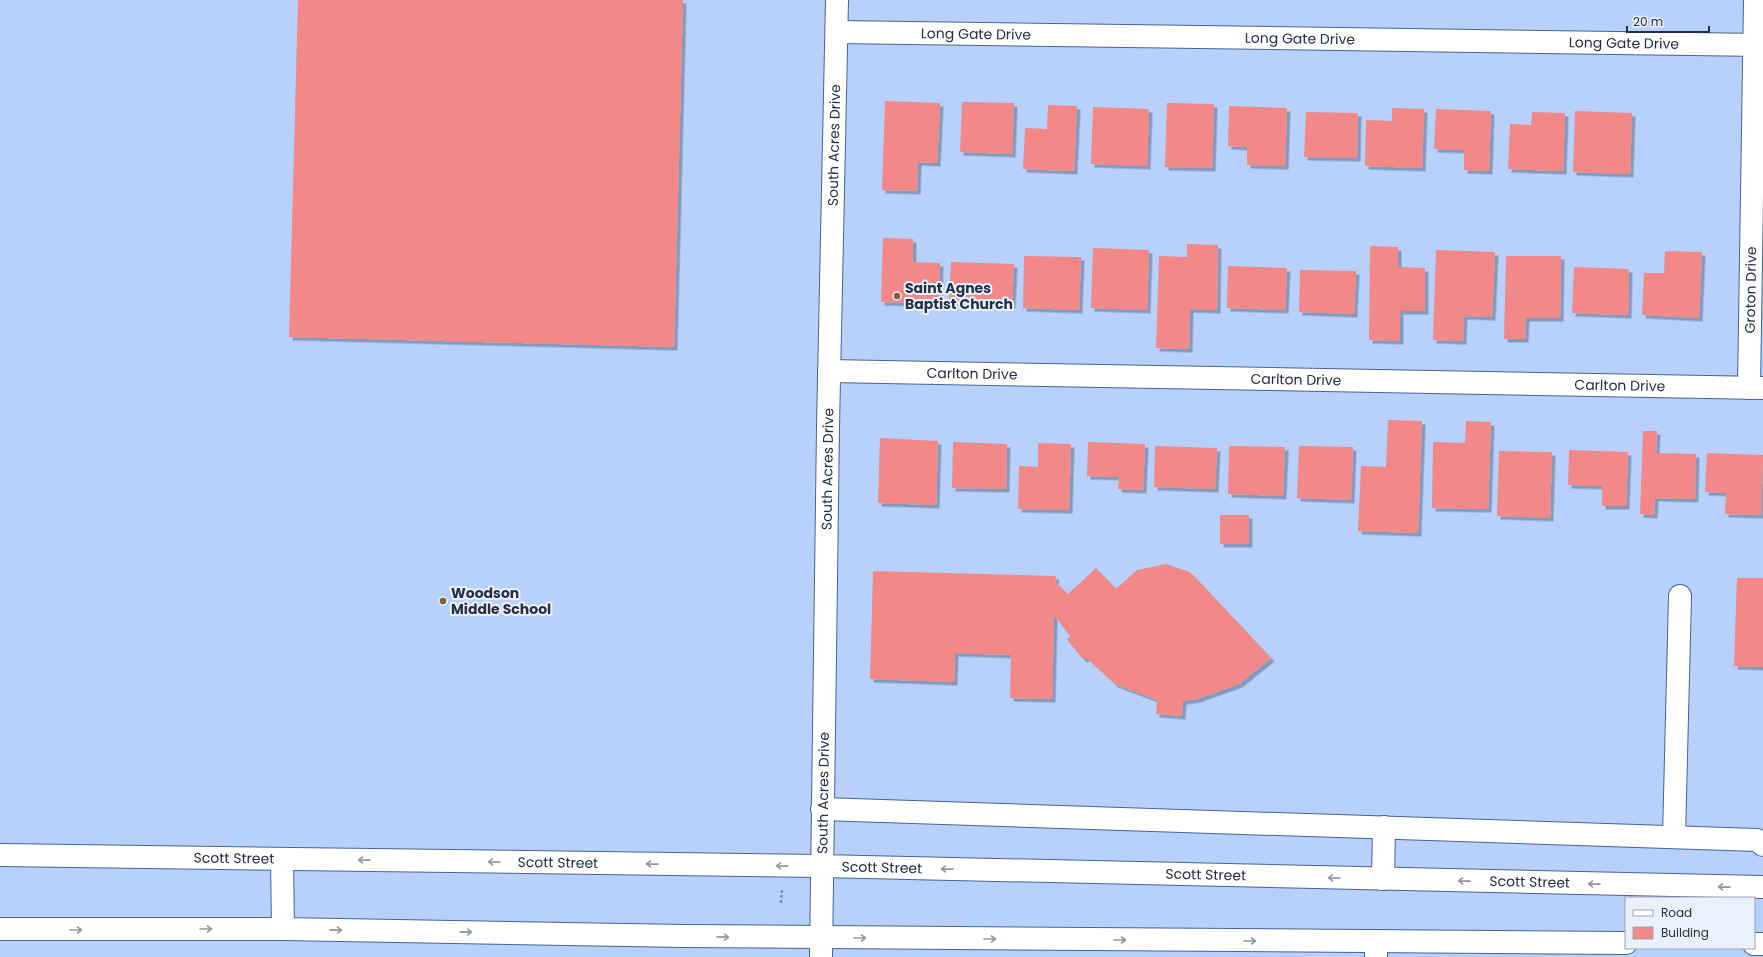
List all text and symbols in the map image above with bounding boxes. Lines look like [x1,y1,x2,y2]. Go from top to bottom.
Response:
scale bar [1627,8,1709,34]
text: 20 m [1633,13,1663,30]
street label: Long Gate Drive [921,23,1032,45]
street label: Long Gate Drive [1245,28,1356,49]
street label: Long Gate Drive [1569,32,1680,54]
street label: South Acres Drive [823,84,845,206]
street label: Groton Drive [1740,246,1761,334]
place label: Saint Agnes Baptist Church [905,278,1013,314]
marker: Saint Agnes Baptist Church [892,291,902,301]
street label: Carlton Drive [926,363,1018,384]
street label: Carlton Drive [1250,369,1342,390]
street label: Carlton Drive [1574,375,1666,396]
street label: South Acres Drive [817,408,838,530]
place label: Woodson Middle School [451,583,551,619]
marker: Woodson Middle School [438,596,448,606]
street label: South Acres Drive [812,732,834,854]
street label: Scott Street [193,848,274,869]
street label: Scott Street [517,852,598,873]
one-way arrow [358,856,371,864]
street label: Scott Street [841,856,922,878]
one-way arrow [488,858,501,865]
one-way arrow [646,860,659,868]
one-way arrow [776,862,789,870]
street label: Scott Street [1165,864,1246,885]
one-way arrow [941,866,954,873]
street label: Scott Street [1489,871,1570,893]
one-way arrow [1328,874,1341,882]
one-way arrow [1458,877,1471,885]
one-way arrow [1588,880,1601,888]
one-way arrow [1718,883,1731,890]
legend [1625,897,1755,949]
text: Road [1661,904,1692,921]
text: Building [1661,924,1709,941]
one-way arrow [199,925,212,933]
one-way arrow [69,926,82,934]
one-way arrow [329,926,342,934]
one-way arrow [459,929,472,936]
one-way arrow [716,933,729,941]
one-way arrow [853,934,866,942]
one-way arrow [983,935,996,943]
one-way arrow [1113,936,1126,944]
one-way arrow [1243,937,1256,944]

